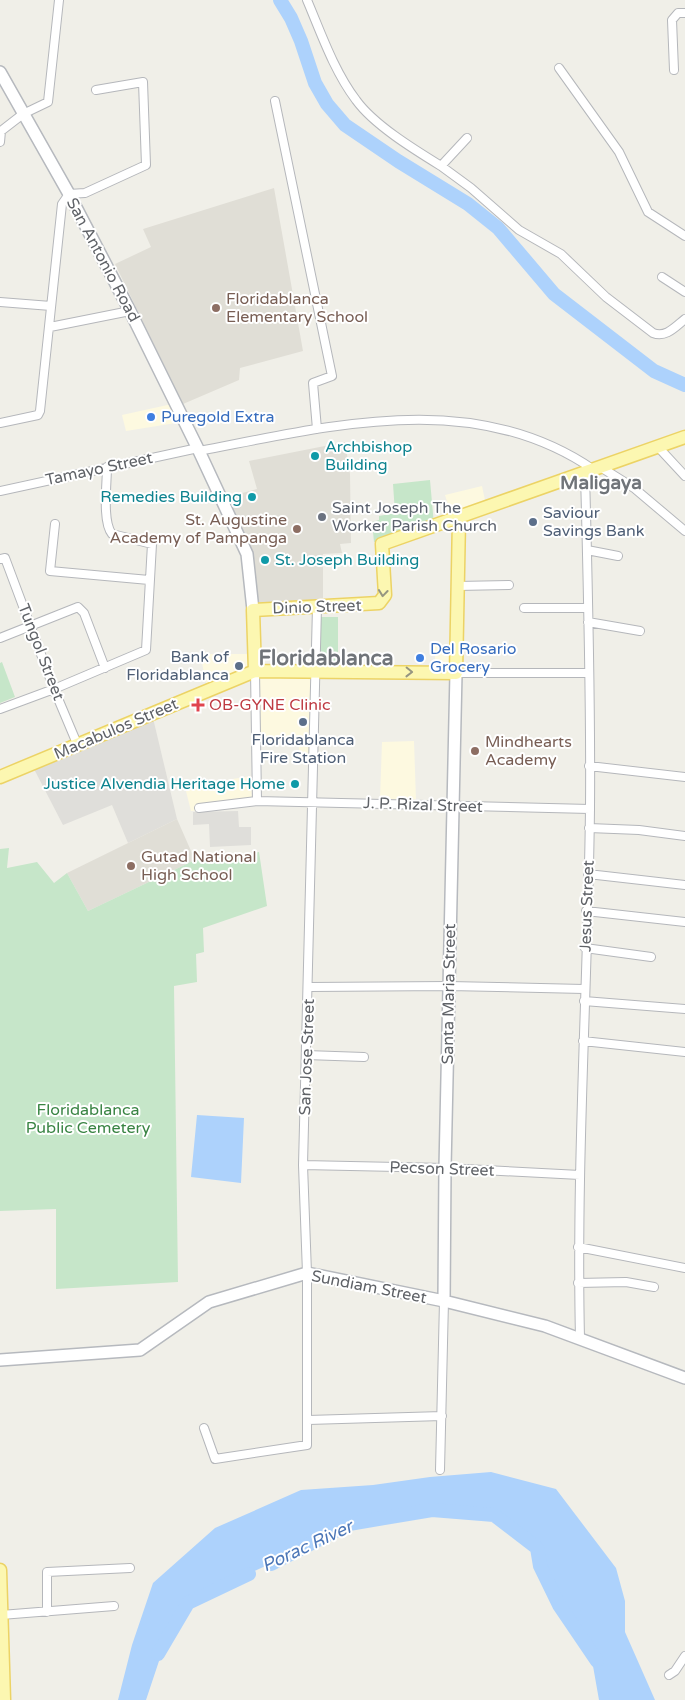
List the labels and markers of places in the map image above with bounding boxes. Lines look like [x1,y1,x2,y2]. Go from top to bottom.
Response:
place label: Floridablanca Elementary School [226,289,368,327]
marker: Floridablanca Elementary School [210,302,222,314]
place label: Puregold Extra [161,407,275,427]
marker: Puregold Extra [145,411,157,423]
place label: Archbishop Building [325,437,412,475]
marker: Archbishop Building [309,450,321,462]
place label: Remedies Building [100,487,242,507]
marker: Remedies Building [246,491,258,503]
place label: Saint Joseph The Worker Parish Church [332,498,497,536]
place label: Saviour Savings Bank [543,503,645,541]
place label: St. Augustine Academy of Pampanga [109,510,287,548]
marker: Saint Joseph The Worker Parish Church [316,511,328,523]
marker: Saviour Savings Bank [527,516,539,528]
marker: St. Augustine Academy of Pampanga [291,523,303,535]
place label: St. Joseph Building [275,550,419,570]
marker: St. Joseph Building [259,554,271,566]
place label: Del Rosario Grocery [430,639,517,677]
place label: Bank of Floridablanca [126,647,230,685]
marker: Del Rosario Grocery [414,652,426,664]
marker: Bank of Floridablanca [233,660,245,672]
place label: OB-GYNE Clinic [209,695,331,715]
marker: OB-GYNE Clinic [191,698,205,712]
marker: Floridablanca Fire Station [297,716,309,728]
place label: Floridablanca Fire Station [252,730,354,768]
place label: Mindhearts Academy [485,732,572,770]
marker: Mindhearts Academy [469,745,481,757]
place label: Justice Alvendia Heritage Home [43,774,285,794]
marker: Justice Alvendia Heritage Home [289,778,301,790]
place label: Gutad National High School [141,847,256,885]
marker: Gutad National High School [125,860,137,872]

